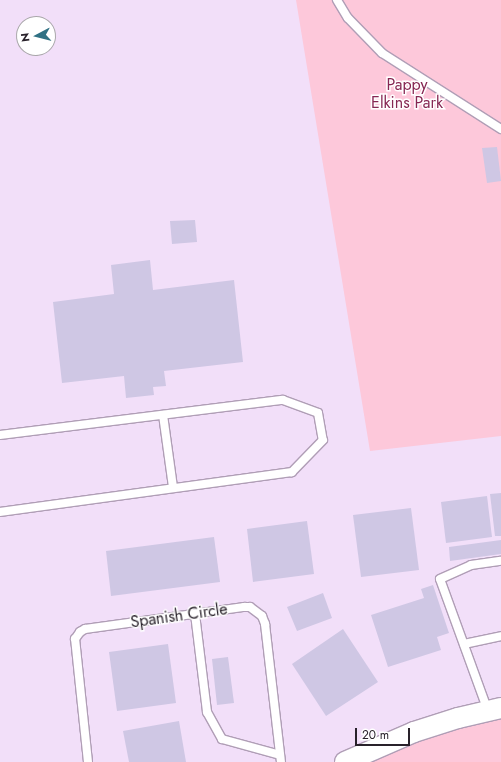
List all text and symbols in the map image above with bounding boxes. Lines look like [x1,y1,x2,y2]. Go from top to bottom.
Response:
north arrow [16,16,56,56]
text: N [17,32,34,43]
park label: Pappy Elkins Park [371,75,443,113]
street label: Spanish Circle [129,600,229,632]
scale bar [357,720,412,746]
text: 20 m [362,726,389,744]

